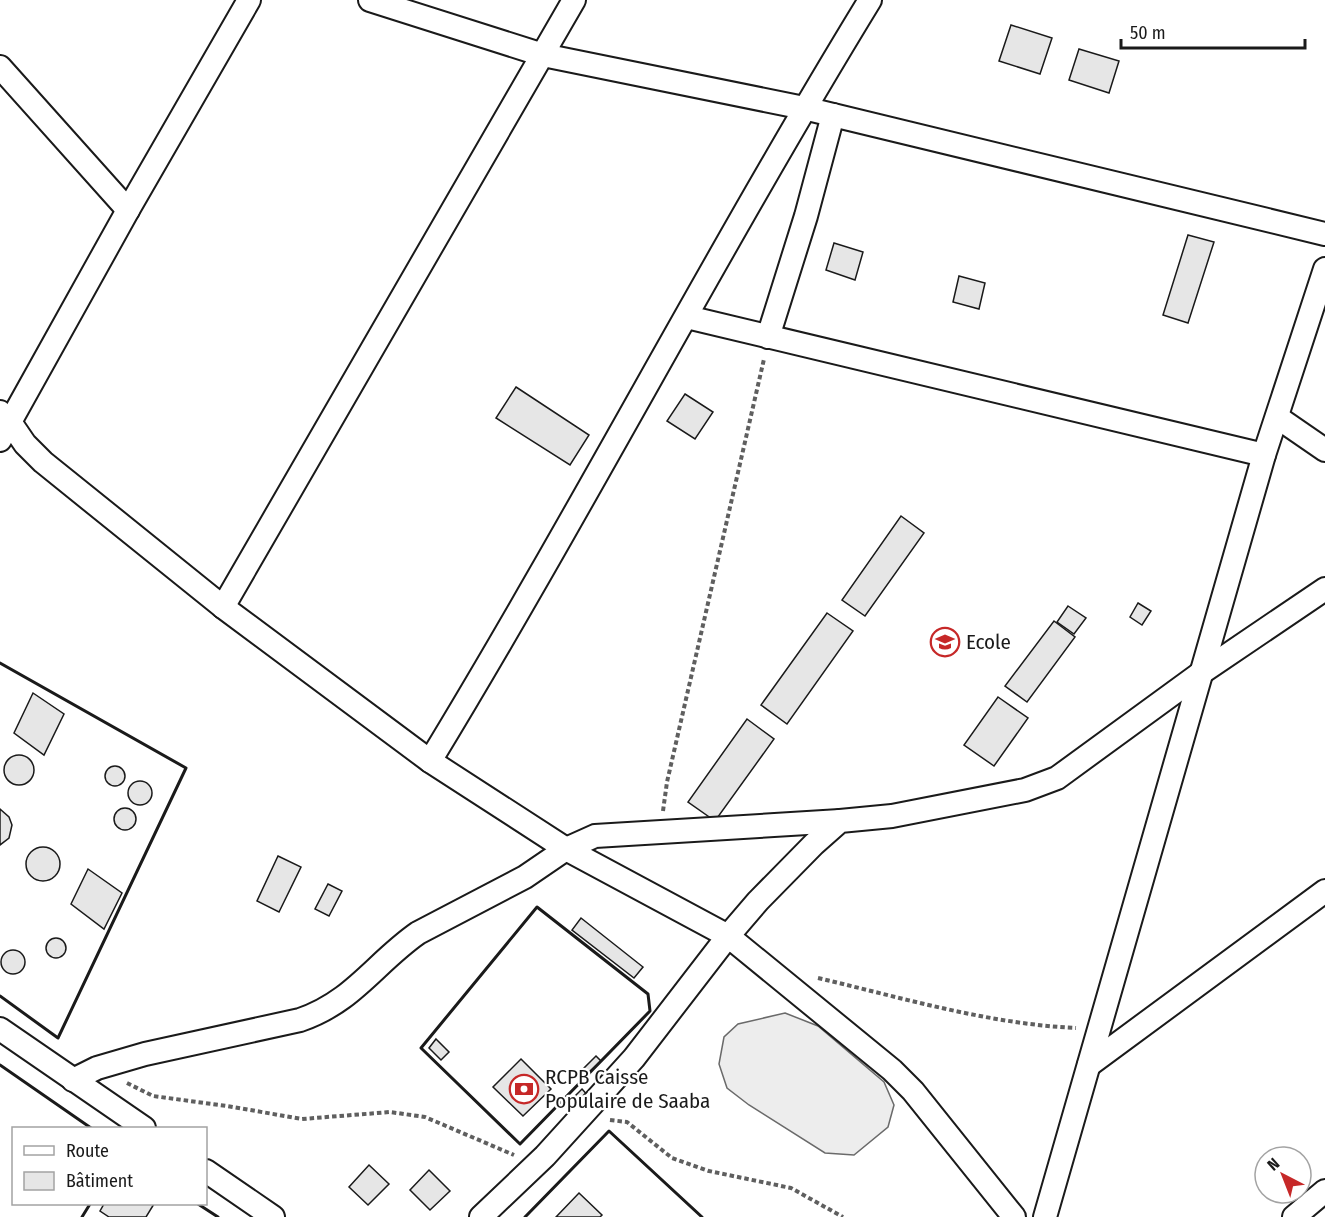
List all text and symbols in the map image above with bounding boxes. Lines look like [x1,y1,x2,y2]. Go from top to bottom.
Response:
scale bar [1121,12,1306,50]
text: 50 m [1130,22,1166,44]
school or university icon: Ecole [929,626,961,658]
place label: Ecole [966,629,1011,655]
place label: RCPB Caisse Populaire de Saaba [545,1064,710,1114]
bank icon: RCPB Caisse Populaire de Saaba [508,1073,540,1105]
legend [12,1127,207,1205]
text: Route [66,1140,109,1162]
north arrow [1253,1145,1313,1205]
text: N [1263,1154,1283,1174]
text: Bâtiment [66,1170,133,1192]

